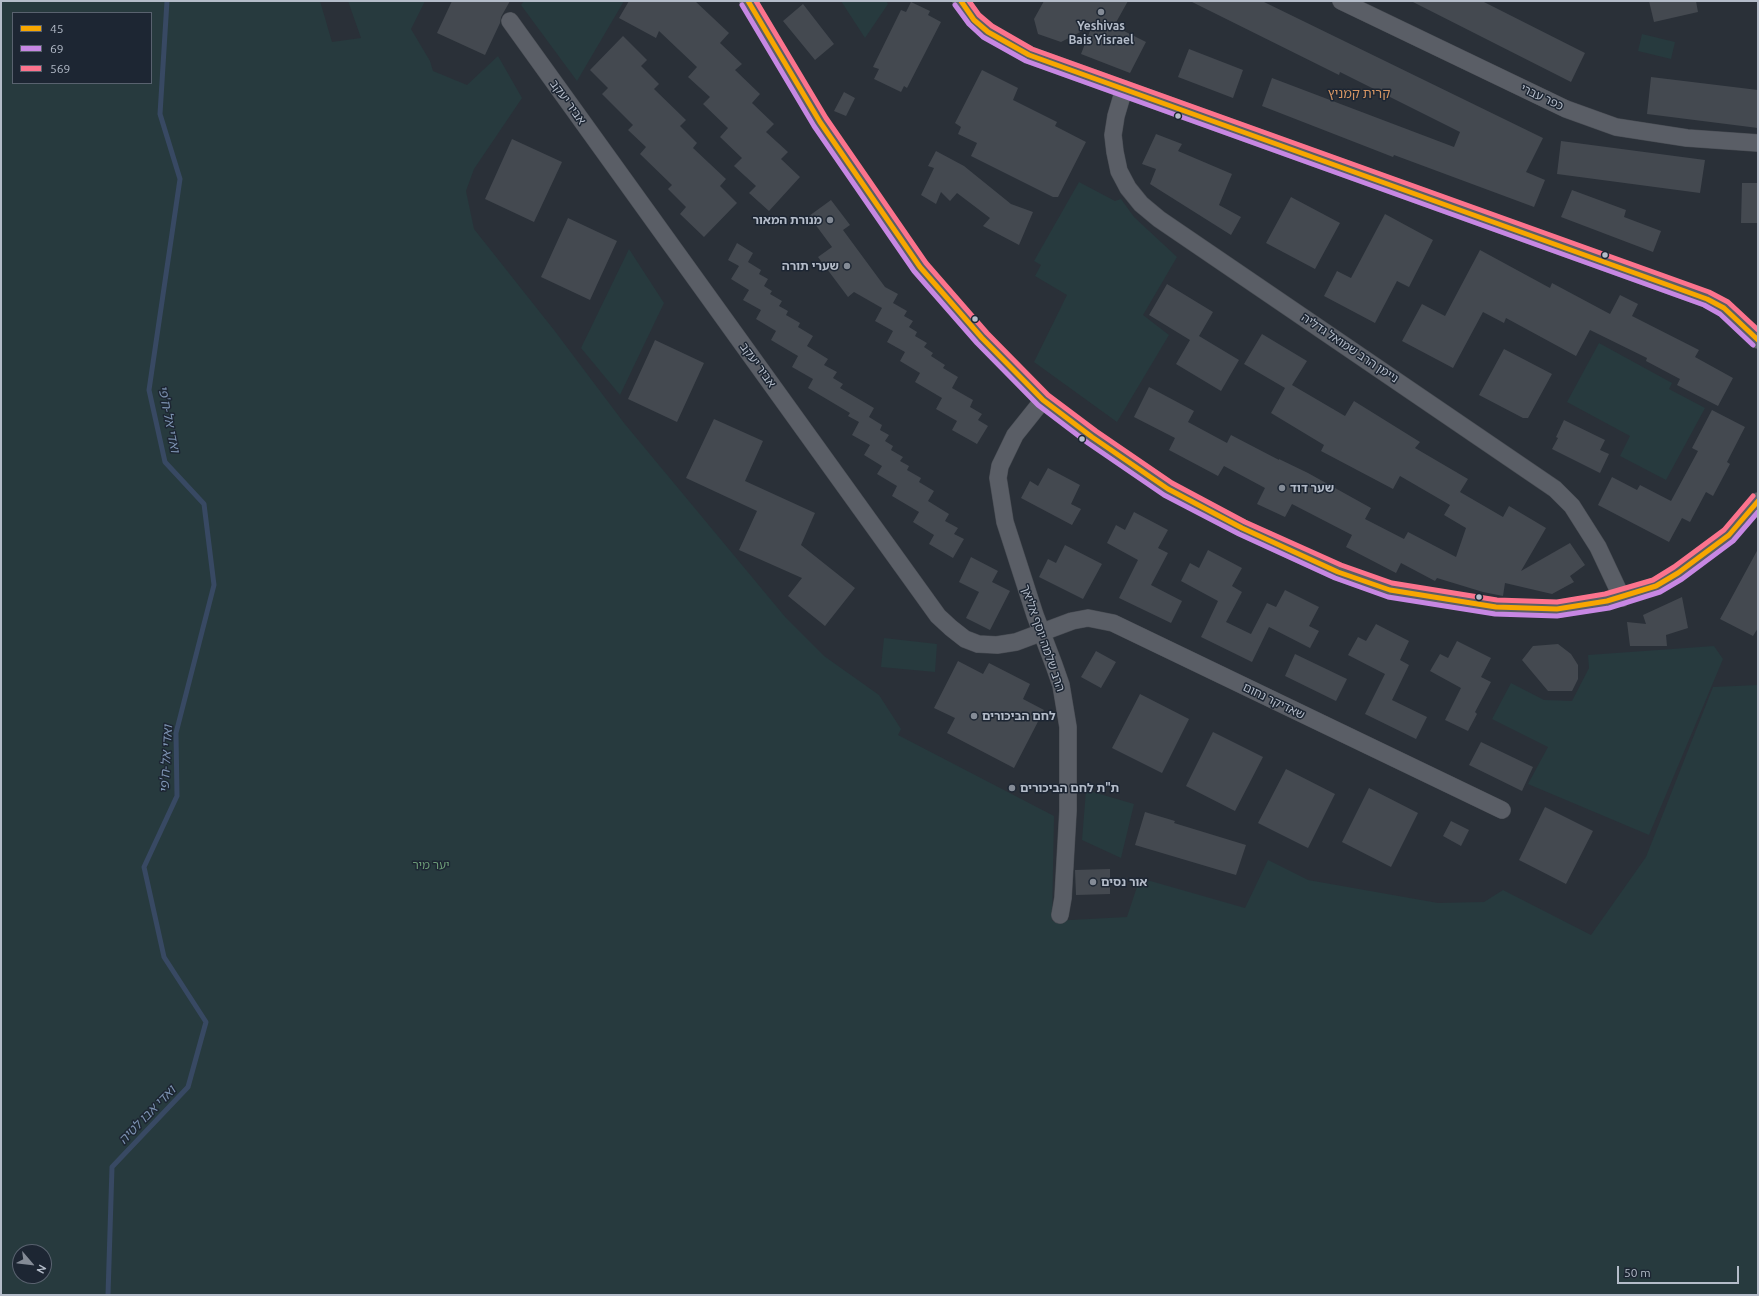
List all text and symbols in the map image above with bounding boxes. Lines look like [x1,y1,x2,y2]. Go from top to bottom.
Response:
marker: Yeshivas Bais Yisrael [1096,7,1106,17]
legend [12,12,152,84]
place label: Yeshivas Bais Yisrael [1068,19,1134,47]
text: 45 [50,22,64,35]
text: 69 [50,42,64,55]
text: 569 [50,62,70,75]
street label: אביר יעקב [547,77,589,127]
street label: כפר עברי [1518,81,1566,113]
district label: קרית קמניץ [1328,86,1390,102]
unlabelled marker [1173,111,1183,121]
place label: מנורת המאור [752,213,822,227]
marker: מנורת המאור [825,215,835,225]
unlabelled marker [1600,250,1610,260]
place label: שערי תורה [782,259,839,273]
marker: שערי תורה [842,261,852,271]
street label: ניימן הרב שמואל גדליה [1299,310,1401,386]
unlabelled marker [970,314,980,324]
street label: אביר יעקב [737,340,779,390]
water label: ואדי אל-ח'פי [155,384,183,454]
unlabelled marker [1077,434,1087,444]
place label: שער דוד [1290,481,1334,495]
marker: שער דוד [1277,483,1287,493]
street label: הרב שלמה יוסף אליאך [1018,583,1068,693]
unlabelled marker [1474,592,1484,602]
street label: שאדיקר נחום [1241,680,1307,722]
place label: לחם הביכורים [982,709,1056,723]
marker: לחם הביכורים [969,711,979,721]
water label: ואדי אל-ח'פי [156,725,176,793]
place label: ת"ת לחם הביכורים [1020,781,1119,795]
marker: ת"ת לחם הביכורים [1007,783,1017,793]
park label: יער מיר [412,858,450,872]
place label: אור נסים [1101,875,1147,889]
marker: אור נסים [1088,877,1098,887]
water label: ואדי אבו לטיה [115,1083,179,1147]
north arrow [12,1244,52,1284]
scale bar [1619,1258,1741,1284]
text: N [34,1263,49,1276]
text: 50 m [1624,1266,1651,1279]

